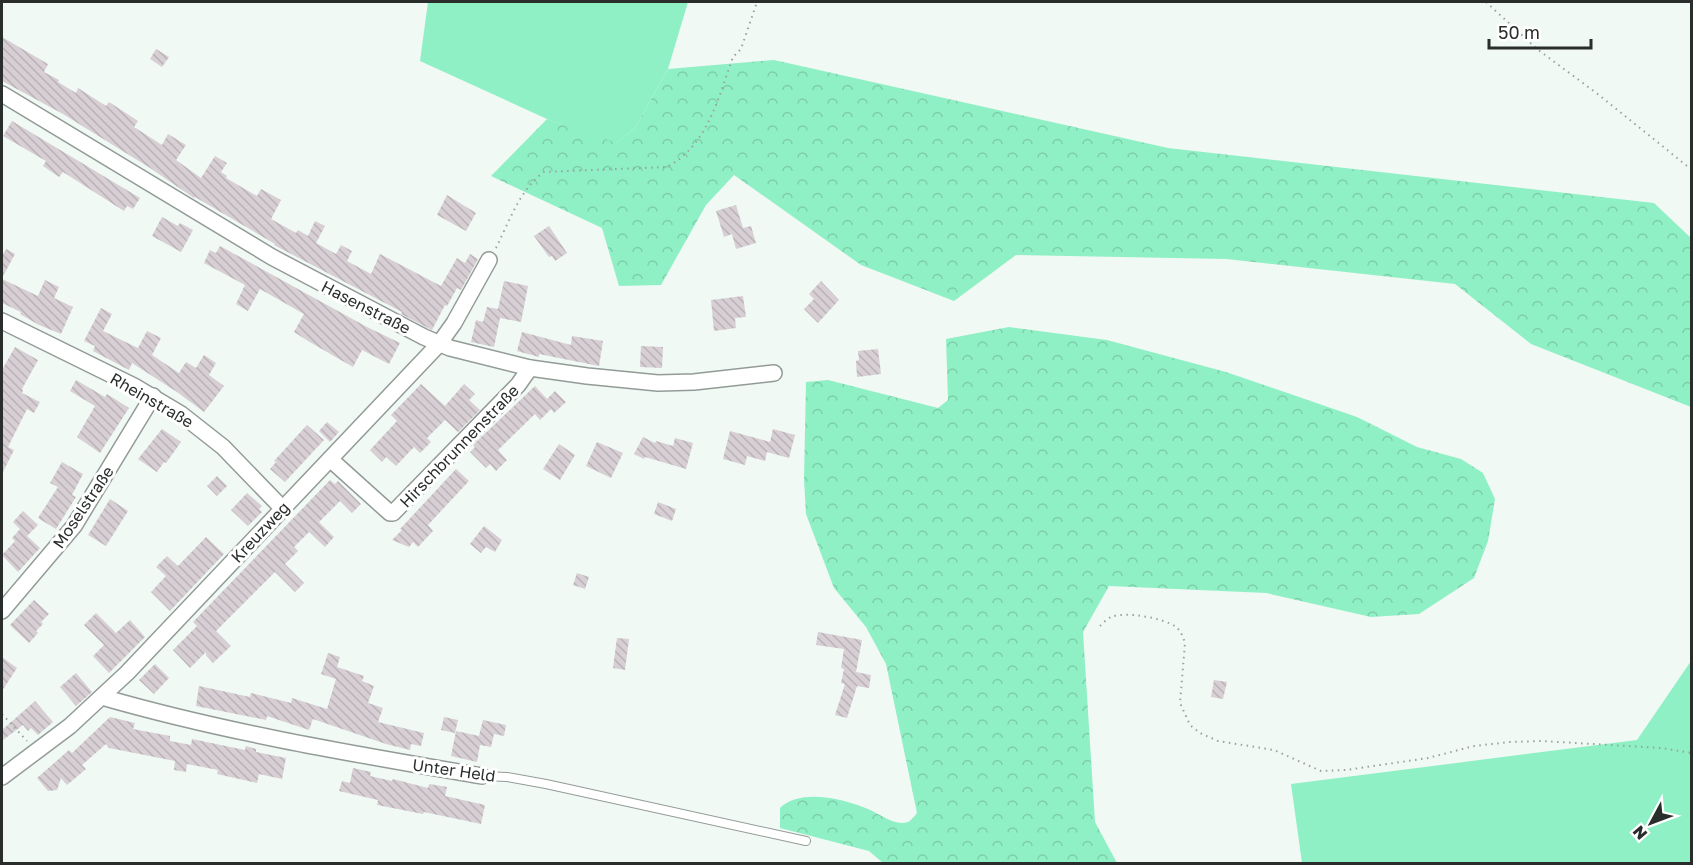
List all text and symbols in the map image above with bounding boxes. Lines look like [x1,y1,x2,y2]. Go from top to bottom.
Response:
scale bar [1489,12,1591,50]
text: 50 m [1498,21,1540,43]
street label: Hasenstraße [318,276,414,338]
street label: Rheinstraße [107,368,197,432]
street label: Hirschbrunnenstraße [395,380,523,512]
street label: Moselstraße [48,462,118,552]
street label: Kreuzweg [227,497,293,567]
street label: Unter Held [411,754,497,786]
north arrow [1621,793,1681,853]
text: N [1628,822,1651,844]

